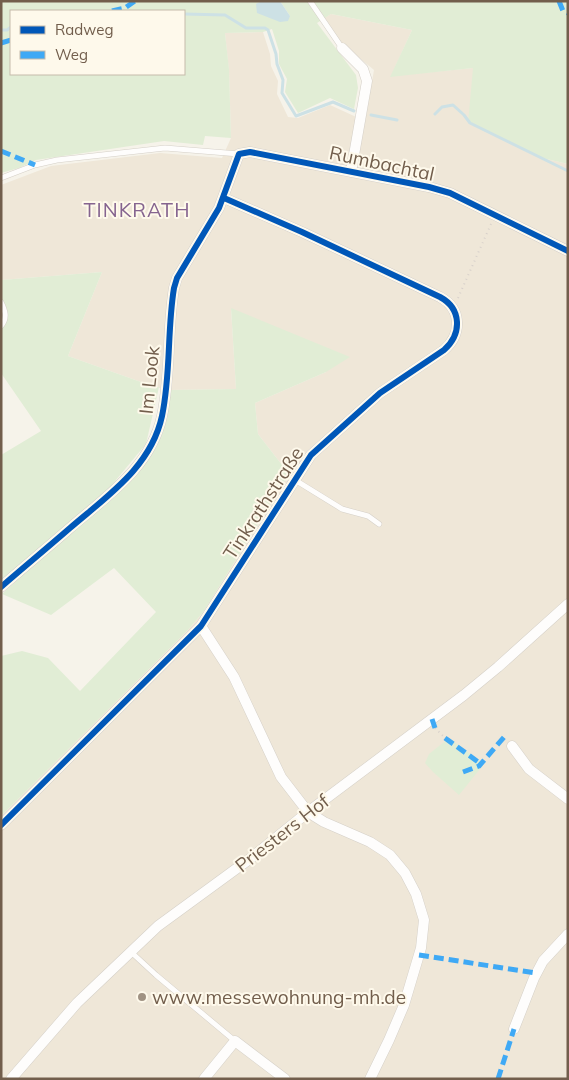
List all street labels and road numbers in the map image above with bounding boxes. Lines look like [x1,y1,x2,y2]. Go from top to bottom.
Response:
street label: Rumbachtal [327,140,437,186]
street label: Im Look [133,345,165,415]
street label: Tinkrathstraße [218,442,308,564]
street label: Priesters Hof [230,788,334,877]

